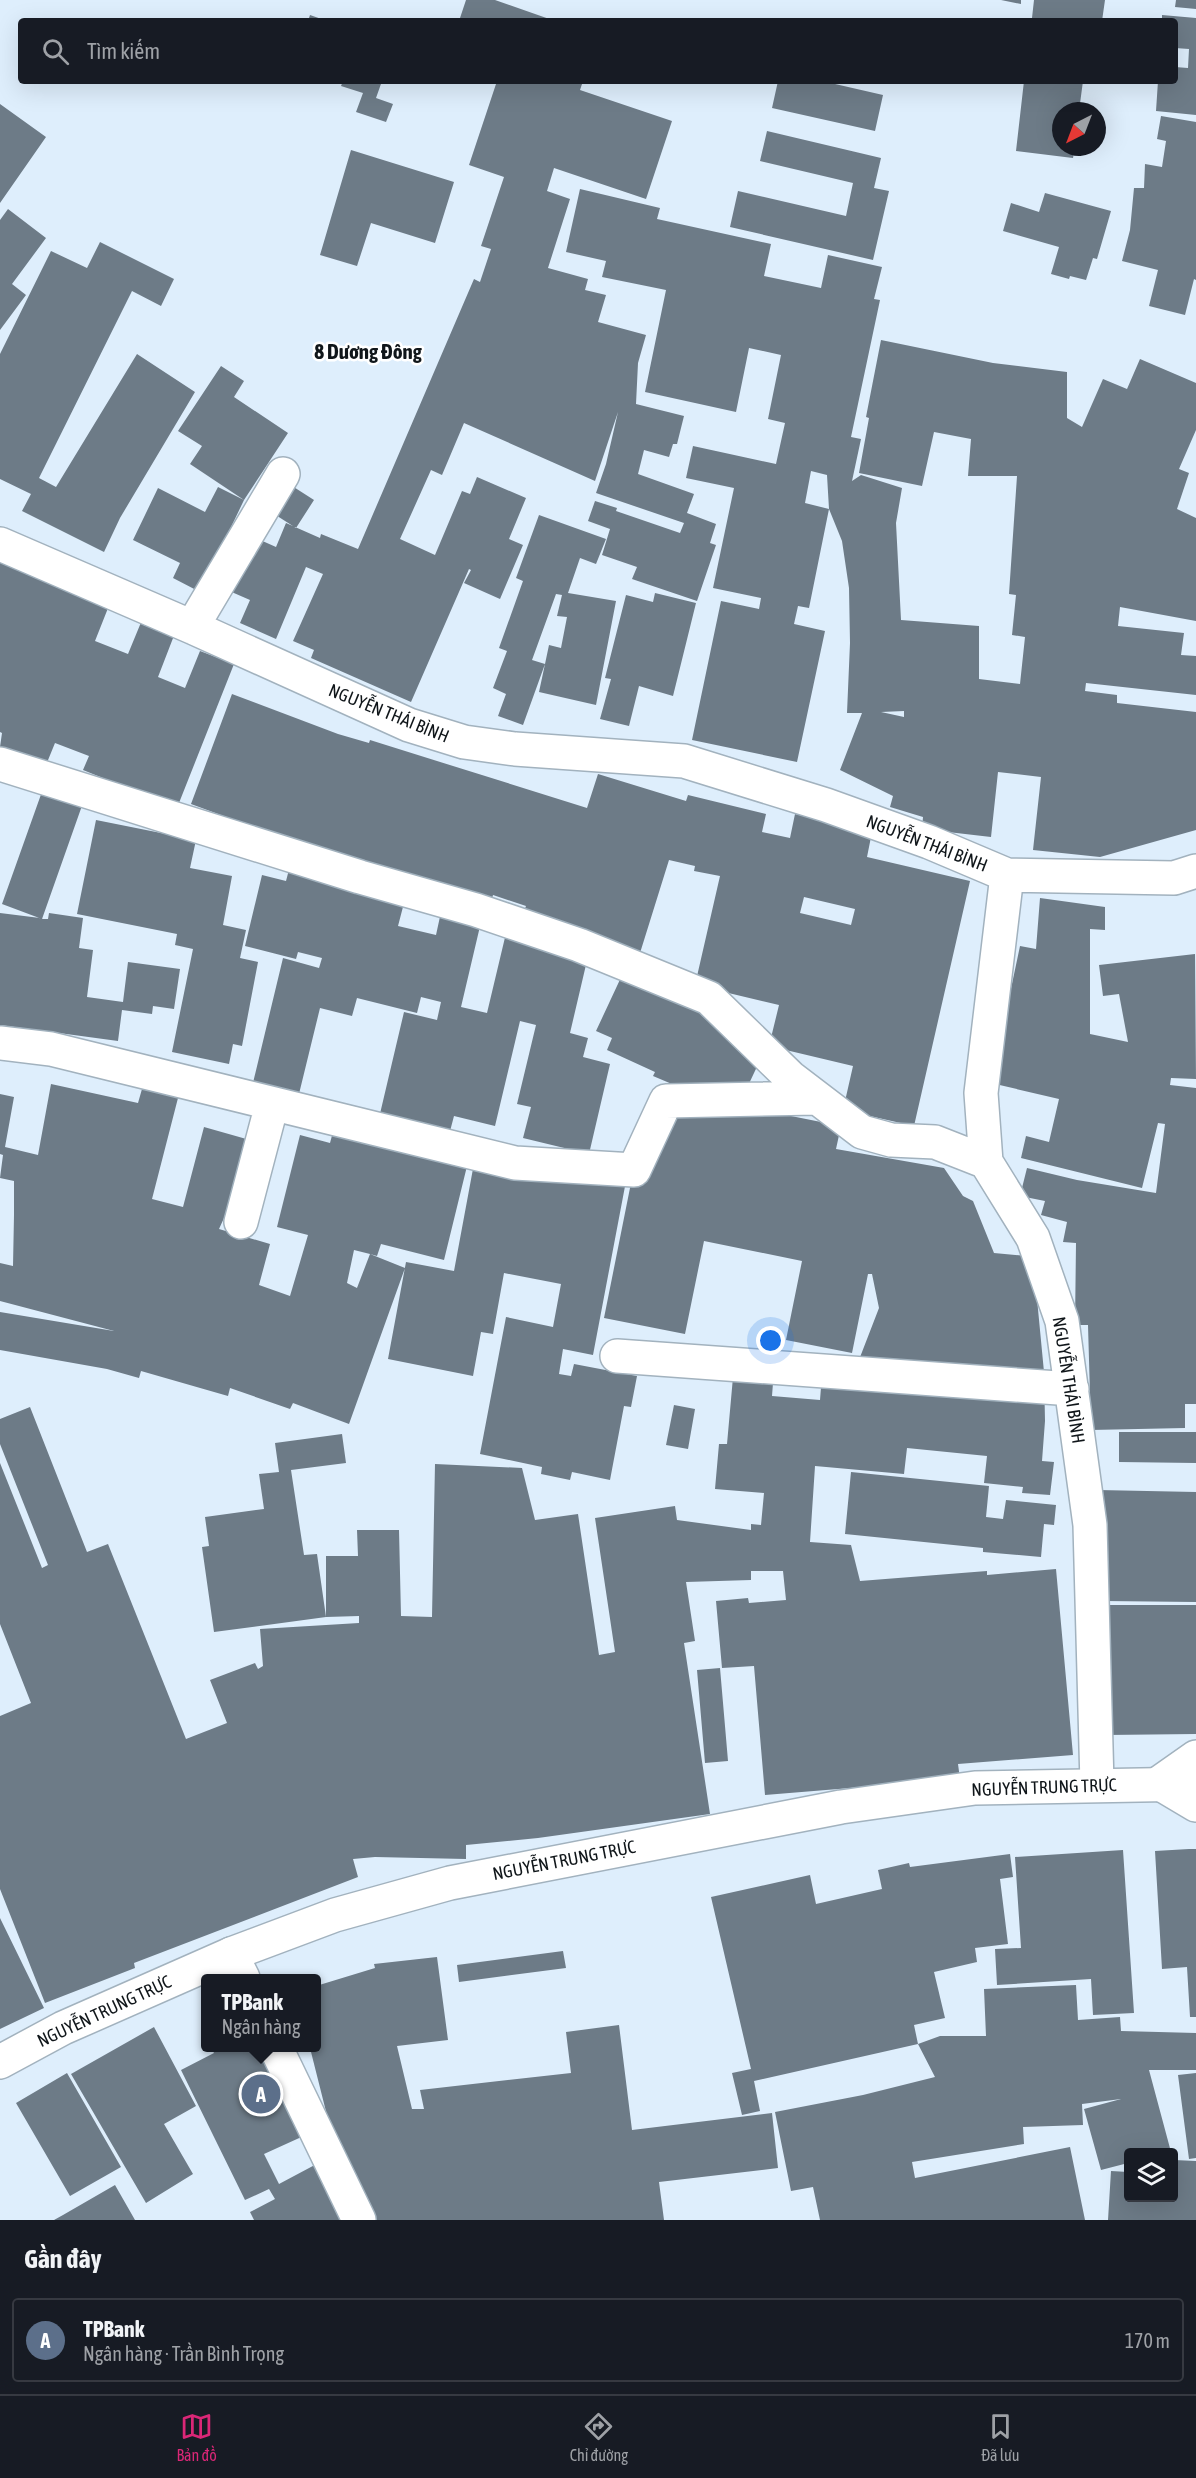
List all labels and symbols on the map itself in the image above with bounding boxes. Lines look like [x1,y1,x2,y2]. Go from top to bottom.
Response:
north arrow [1052,102,1106,156]
district label: 8 Dương Đông [314,339,423,363]
street label: NGUYỄN THÁI BÌNH [326,677,453,747]
street label: NGUYỄN THÁI BÌNH [863,808,991,876]
street label: NGUYỄN THÁI BÌNH [1049,1315,1091,1445]
your location [756,1326,785,1355]
street label: NGUYỄN TRUNG TRỰC [971,1772,1117,1800]
street label: NGUYỄN TRUNG TRỰC [490,1834,637,1884]
street label: NGUYỄN TRUNG TRỰC [33,1969,174,2051]
pin: A [242,2072,280,2116]

